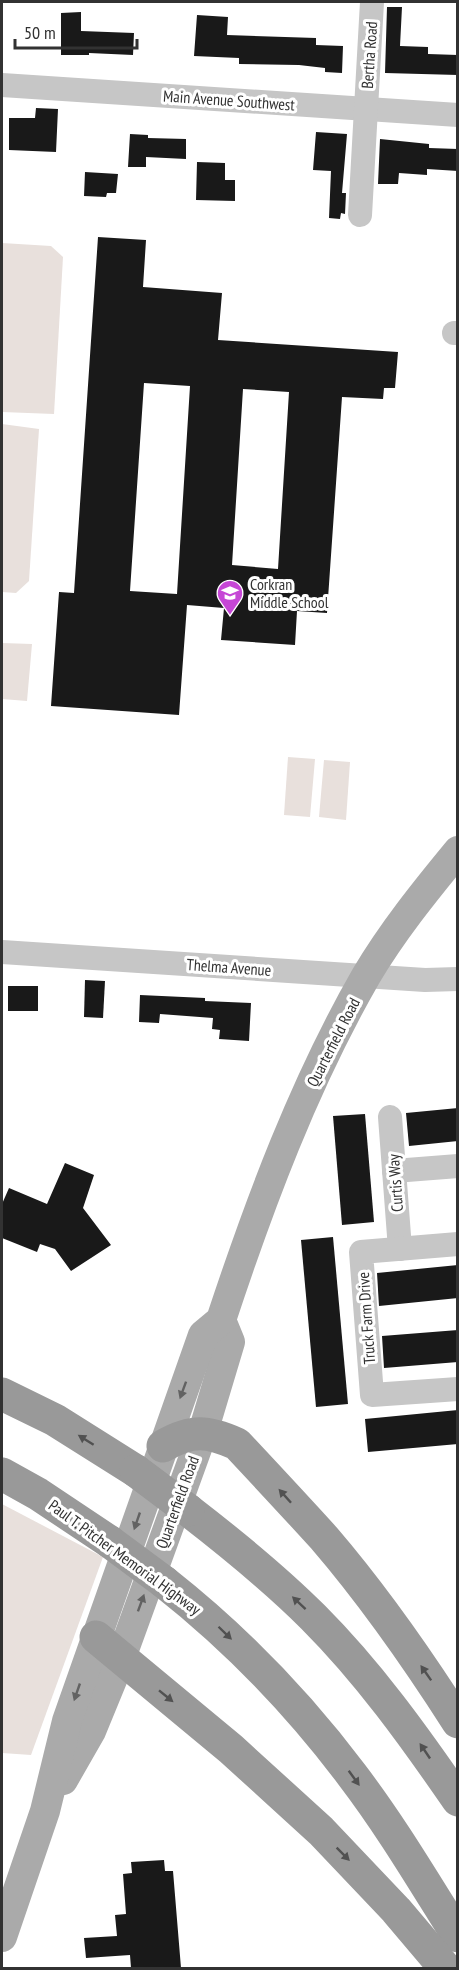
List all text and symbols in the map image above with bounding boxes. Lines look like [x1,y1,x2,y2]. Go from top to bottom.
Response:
scale bar [15,12,136,50]
text: 50 m [24,21,56,44]
street label: Bertha Road [357,21,381,89]
street label: Main Avenue Southwest [163,85,296,115]
place label: Corkran Middle School [250,574,329,612]
school or university icon: Corkran Middle School [215,578,245,616]
street label: Thelma Avenue [186,954,272,980]
street label: Quarterfield Road [302,994,364,1090]
street label: Curtis Way [383,1153,407,1213]
street label: Truck Farm Drive [353,1271,379,1365]
one-way arrow [178,1381,188,1399]
one-way arrow [78,1434,94,1445]
street label: Quarterfield Road [151,1453,203,1551]
one-way arrow [279,1489,293,1503]
street label: Paul T. Pitcher Memorial Highway [45,1495,205,1619]
one-way arrow [132,1513,142,1531]
one-way arrow [137,1594,147,1612]
one-way arrow [291,1596,306,1610]
one-way arrow [217,1626,232,1640]
one-way arrow [420,1666,432,1682]
one-way arrow [71,1683,81,1701]
one-way arrow [158,1690,174,1703]
one-way arrow [419,1743,430,1760]
one-way arrow [348,1770,360,1786]
one-way arrow [335,1846,349,1860]

